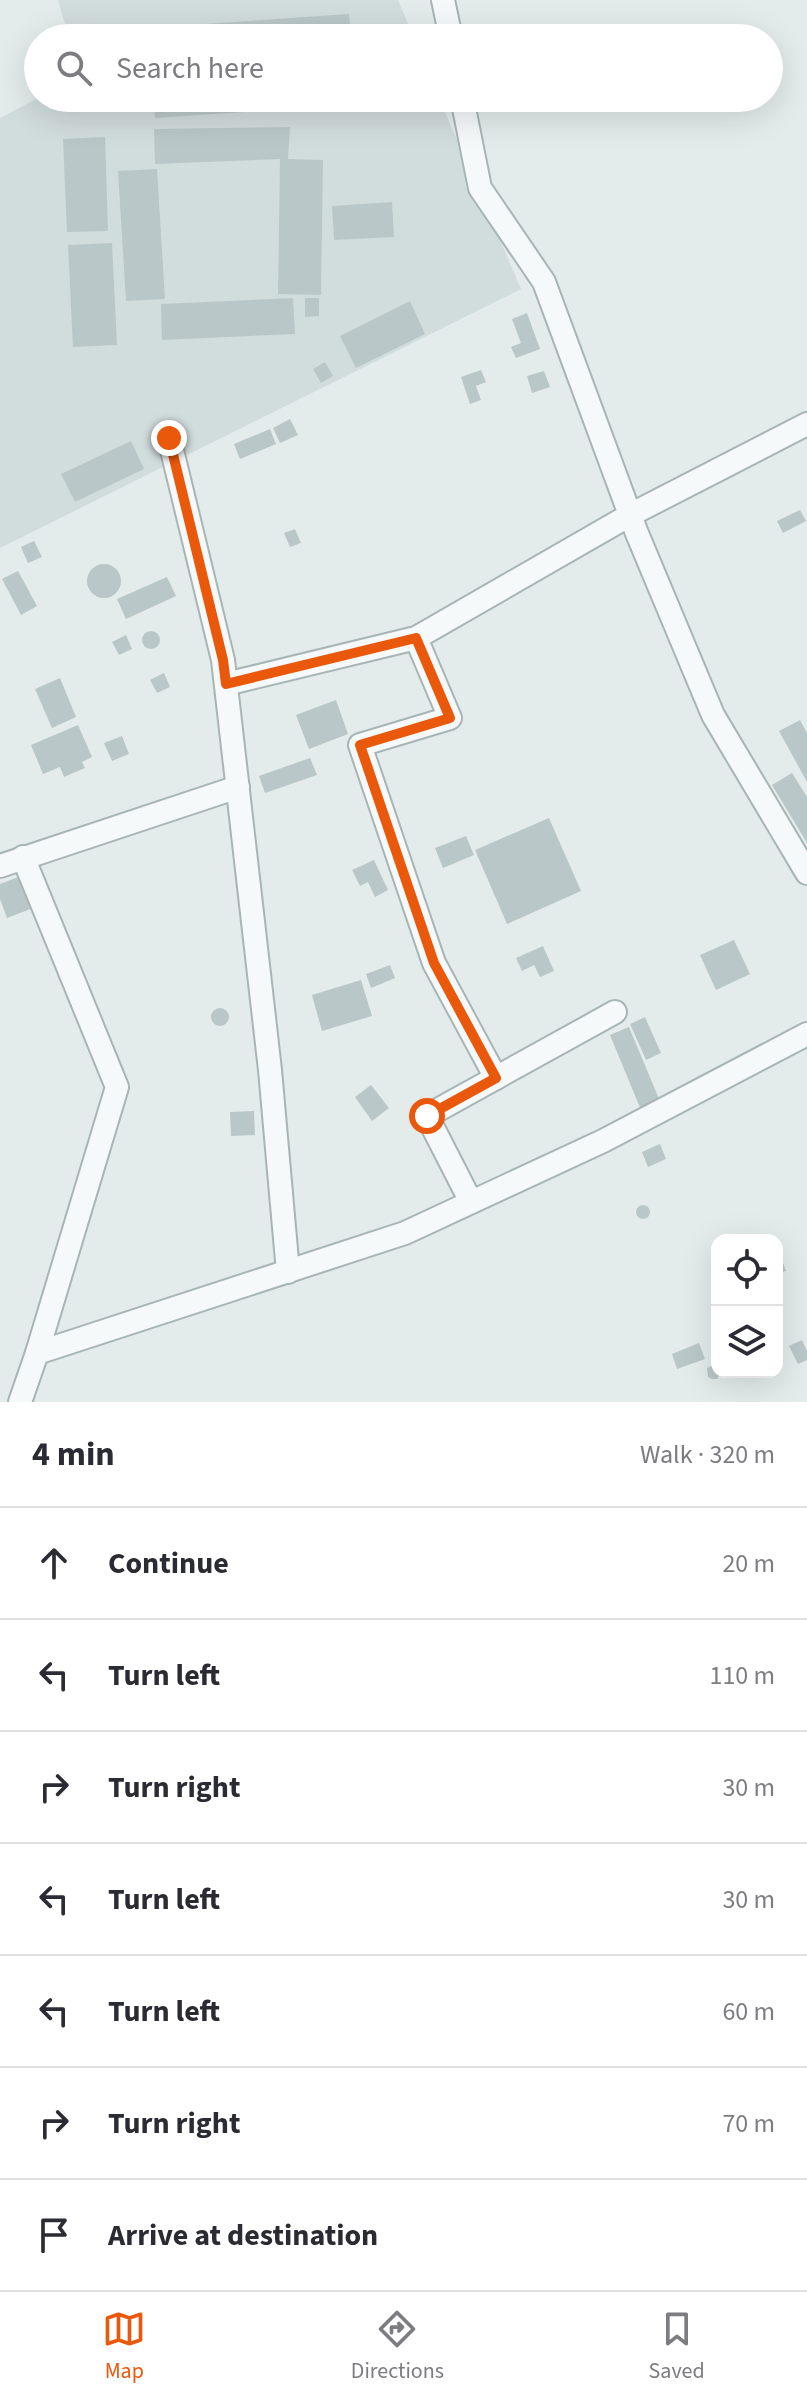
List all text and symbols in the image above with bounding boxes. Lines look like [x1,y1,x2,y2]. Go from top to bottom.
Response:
search box [24,24,783,112]
icon: search [52,46,96,90]
text: Search here [116,47,264,90]
route end [151,420,187,456]
route start [409,1098,445,1134]
map controls [711,1234,783,1378]
button: locate [711,1234,783,1306]
button: layers [711,1306,783,1378]
text: 4 min [32,1430,115,1479]
text: Walk · 320 m [640,1436,775,1473]
icon: ahead [32,1541,76,1585]
text: Continue [108,1542,229,1585]
text: 20 m [722,1545,775,1582]
icon: left [32,1653,76,1697]
text: Turn left [108,1654,220,1697]
text: 110 m [709,1657,775,1694]
icon: right [32,1765,76,1809]
text: Turn right [108,1766,240,1809]
text: 30 m [722,1769,775,1806]
icon: left [32,1877,76,1921]
text: Turn left [108,1878,220,1921]
text: 30 m [722,1881,775,1918]
icon: left [32,1989,76,2033]
text: Turn left [108,1990,220,2033]
text: 60 m [722,1993,775,2030]
icon: right [32,2101,76,2145]
text: Turn right [108,2102,240,2145]
text: 70 m [722,2105,775,2142]
icon: arrive [32,2213,76,2257]
text: Arrive at destination [108,2214,378,2257]
tab: Map [102,2307,146,2387]
tab: Directions [351,2307,444,2387]
tab: Saved [649,2307,705,2387]

